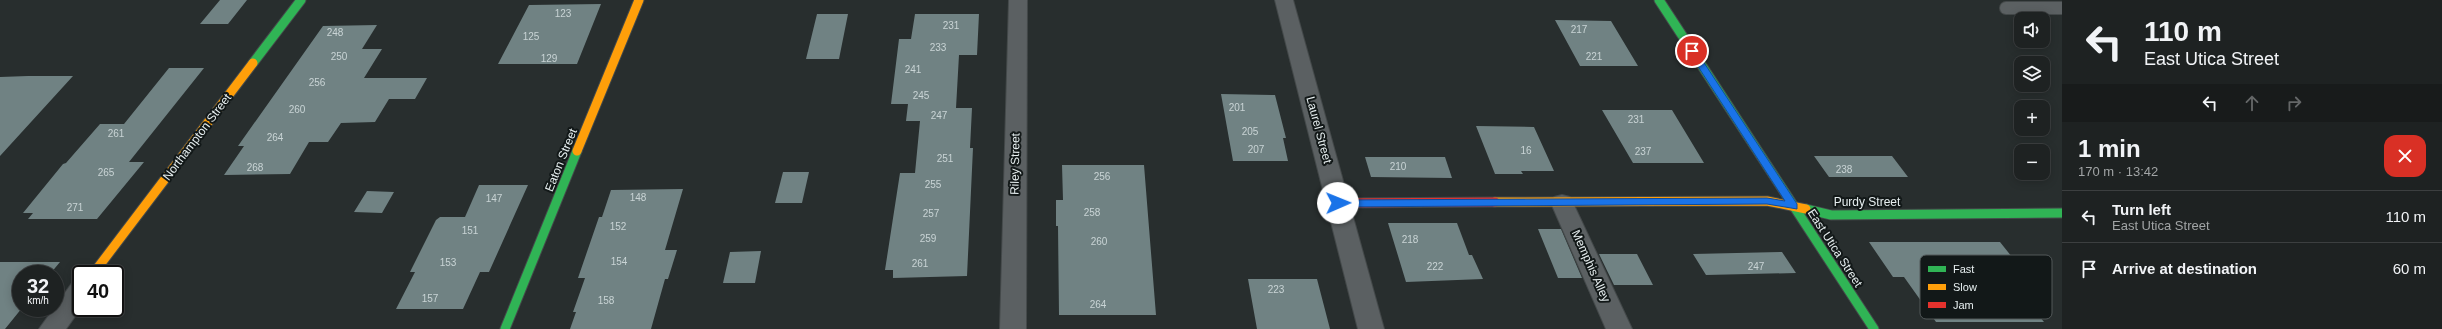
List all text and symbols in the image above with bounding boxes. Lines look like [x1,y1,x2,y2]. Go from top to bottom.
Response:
house number: 123 [555,8,572,19]
map controls [2014,12,2050,180]
button: sound [2014,12,2050,48]
icon: left [2078,16,2130,68]
text: 110 m [2144,16,2222,47]
house number: 231 [943,20,960,31]
house number: 217 [1571,24,1588,35]
house number: 248 [327,27,344,38]
house number: 125 [523,31,540,42]
pin [1675,34,1709,68]
icon: arrive [1681,40,1703,62]
house number: 233 [930,42,947,53]
text: East Utica Street [2144,49,2279,69]
house number: 250 [331,51,348,62]
house number: 221 [1586,51,1603,62]
house number: 129 [541,53,558,64]
button: layers [2014,56,2050,92]
house number: 241 [905,64,922,75]
house number: 256 [309,77,326,88]
street label: Northampton Street [160,90,235,183]
house number: 245 [913,90,930,101]
icon: left [2199,92,2221,114]
icon: ahead [2241,92,2263,114]
icon: right [2283,92,2305,114]
street label: Laurel Street [1303,95,1335,166]
button: + [2014,100,2050,136]
house number: 201 [1229,102,1246,113]
house number: 260 [289,104,306,115]
house number: 247 [931,110,948,121]
house number: 231 [1628,114,1645,125]
street label: Eaton Street [542,126,580,194]
house number: 205 [1242,126,1259,137]
house number: 261 [108,128,125,139]
house number: 264 [267,132,284,143]
street label: Riley Street [1007,132,1023,195]
text: 1 min [2078,135,2141,162]
button: close [2384,135,2426,177]
house number: 207 [1248,144,1265,155]
button: − [2014,144,2050,180]
house number: 16 [1520,145,1532,156]
house number: 237 [1635,146,1652,157]
house number: 251 [937,153,954,164]
house number: 210 [1390,161,1407,172]
house number: 268 [247,162,264,173]
house number: 238 [1836,164,1853,175]
text: 170 m · 13:42 [2078,164,2158,179]
house number: 265 [98,167,115,178]
house number: 256 [1094,171,1111,182]
house number: 255 [925,179,942,190]
position arrow [1317,182,1359,224]
house number: 148 [630,192,647,203]
house number: 147 [486,193,503,204]
street label: Purdy Street [1834,195,1901,209]
text: Turn left [2112,201,2171,218]
house number: 271 [67,202,84,213]
street label: East Utica Street [1805,206,1866,290]
icon: left [2078,206,2100,228]
house number: 258 [1084,207,1101,218]
house number: 257 [923,208,940,219]
text: 110 m [2385,208,2426,225]
text: East Utica Street [2112,218,2210,233]
house number: 152 [610,221,627,232]
house number: 151 [462,225,479,236]
street label: Memphis Alley [1569,228,1613,304]
house number: 259 [920,233,937,244]
house number: 218 [1402,234,1419,245]
house number: 260 [1091,236,1108,247]
legend [1920,255,2052,319]
house number: 154 [611,256,628,267]
house number: 153 [440,257,457,268]
house number: 261 [912,258,929,269]
icon: arrive [2078,258,2100,280]
text: Arrive at destination [2112,260,2257,277]
text: 60 m [2393,260,2426,277]
house number: 222 [1427,261,1444,272]
house number: 247 [1748,261,1765,272]
text: Fast [1953,263,1974,275]
speed limit sign: 40 [72,265,124,317]
text: 32 [27,275,49,297]
text: Slow [1953,281,1977,293]
house number: 223 [1268,284,1285,295]
house number: 157 [422,293,439,304]
text: km/h [27,295,49,306]
house number: 158 [598,295,615,306]
house number: 264 [1090,299,1107,310]
text: Jam [1953,299,1974,311]

